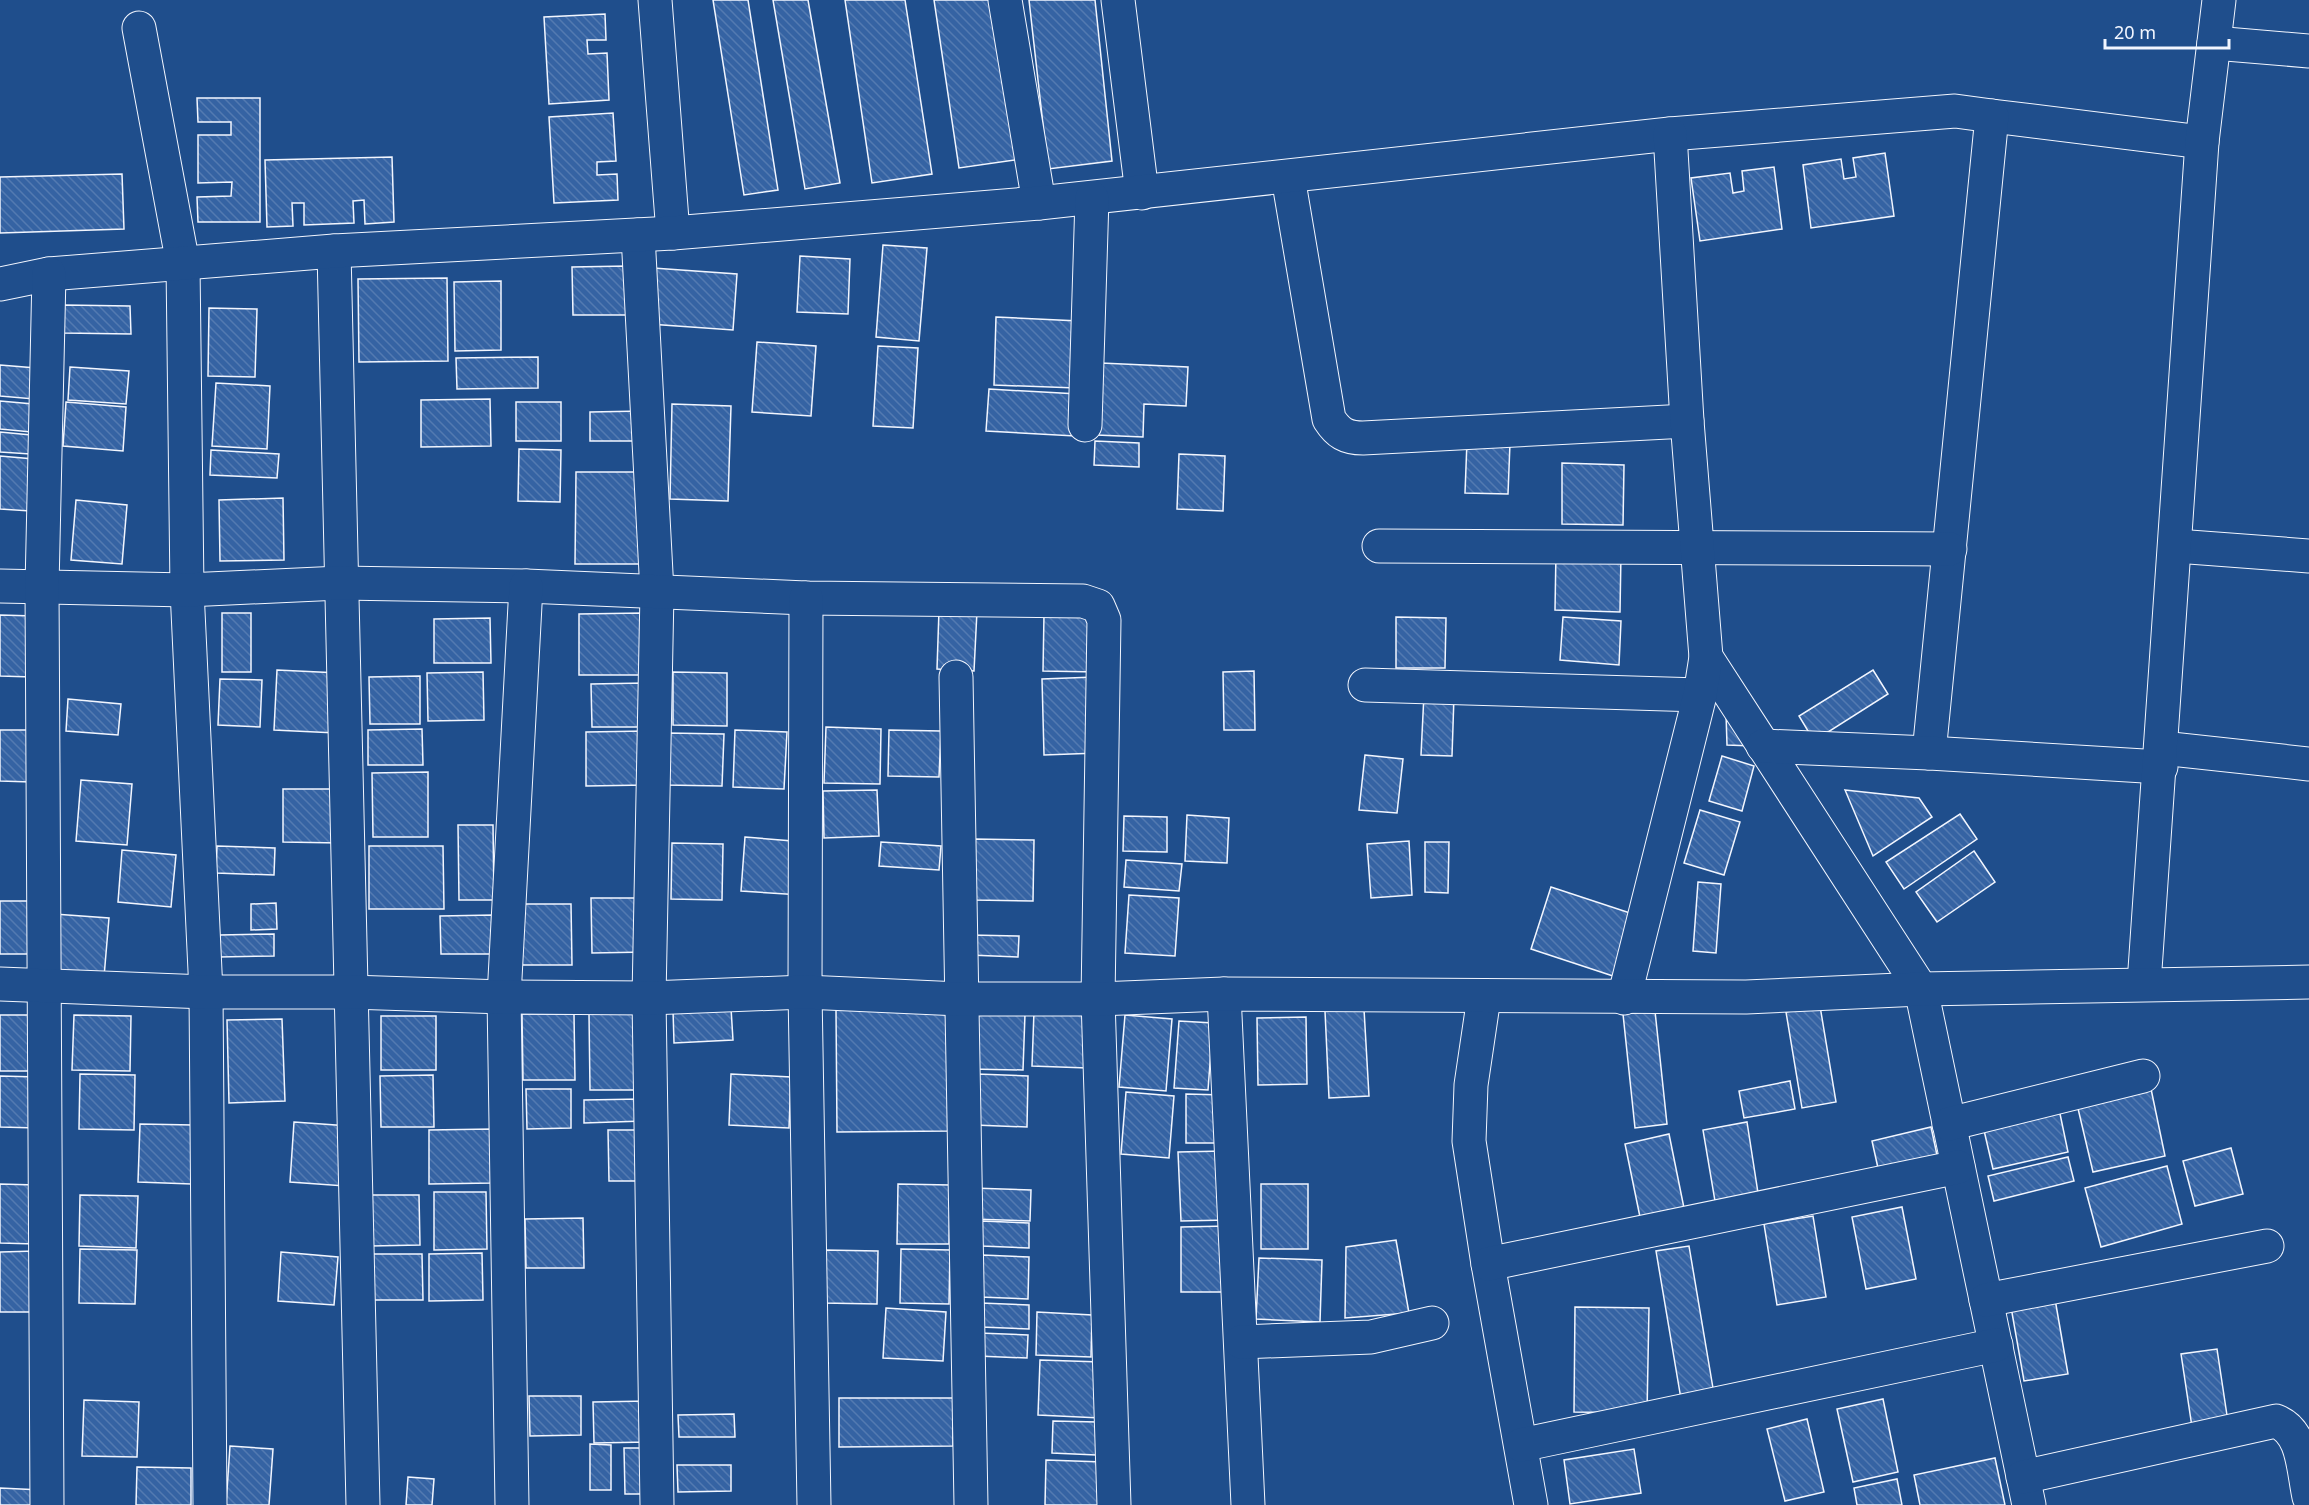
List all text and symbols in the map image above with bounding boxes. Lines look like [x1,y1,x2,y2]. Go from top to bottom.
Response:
scale bar [2105,12,2230,50]
text: 20 m [2114,20,2156,44]

